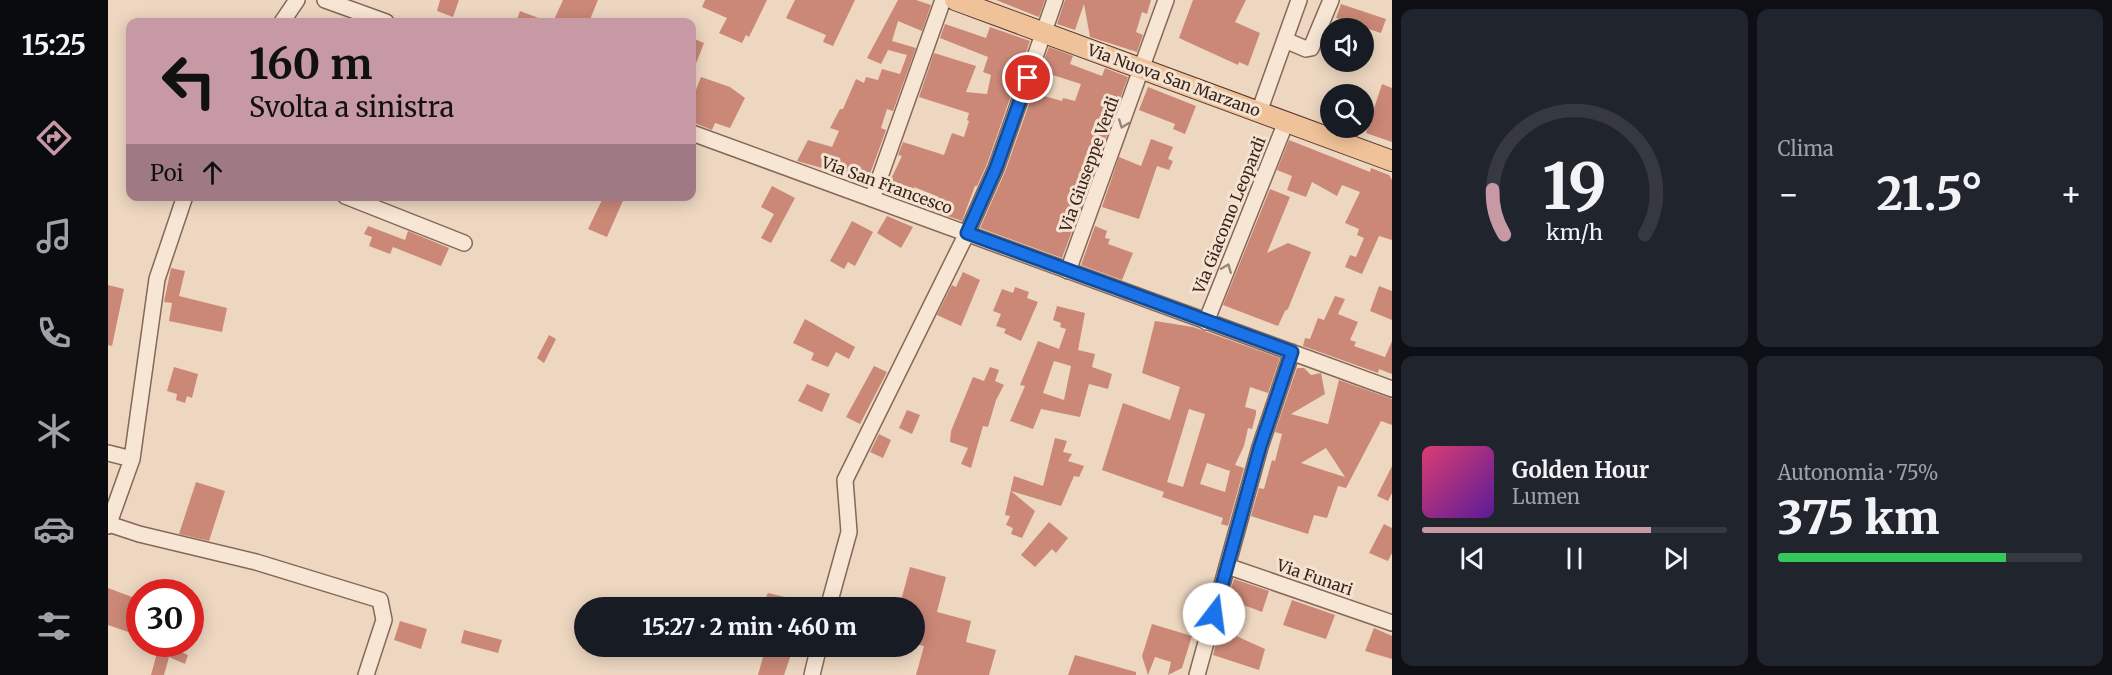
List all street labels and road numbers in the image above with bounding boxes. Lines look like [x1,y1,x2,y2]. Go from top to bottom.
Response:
street label: Via Nuova San Marzano [1084,39,1263,121]
street label: Via Giuseppe Verdi [1055,94,1123,235]
street label: Via Giacomo Leopardi [1188,133,1270,297]
street label: Via San Francesco [818,152,955,218]
street label: Via Funari [1273,554,1356,599]

